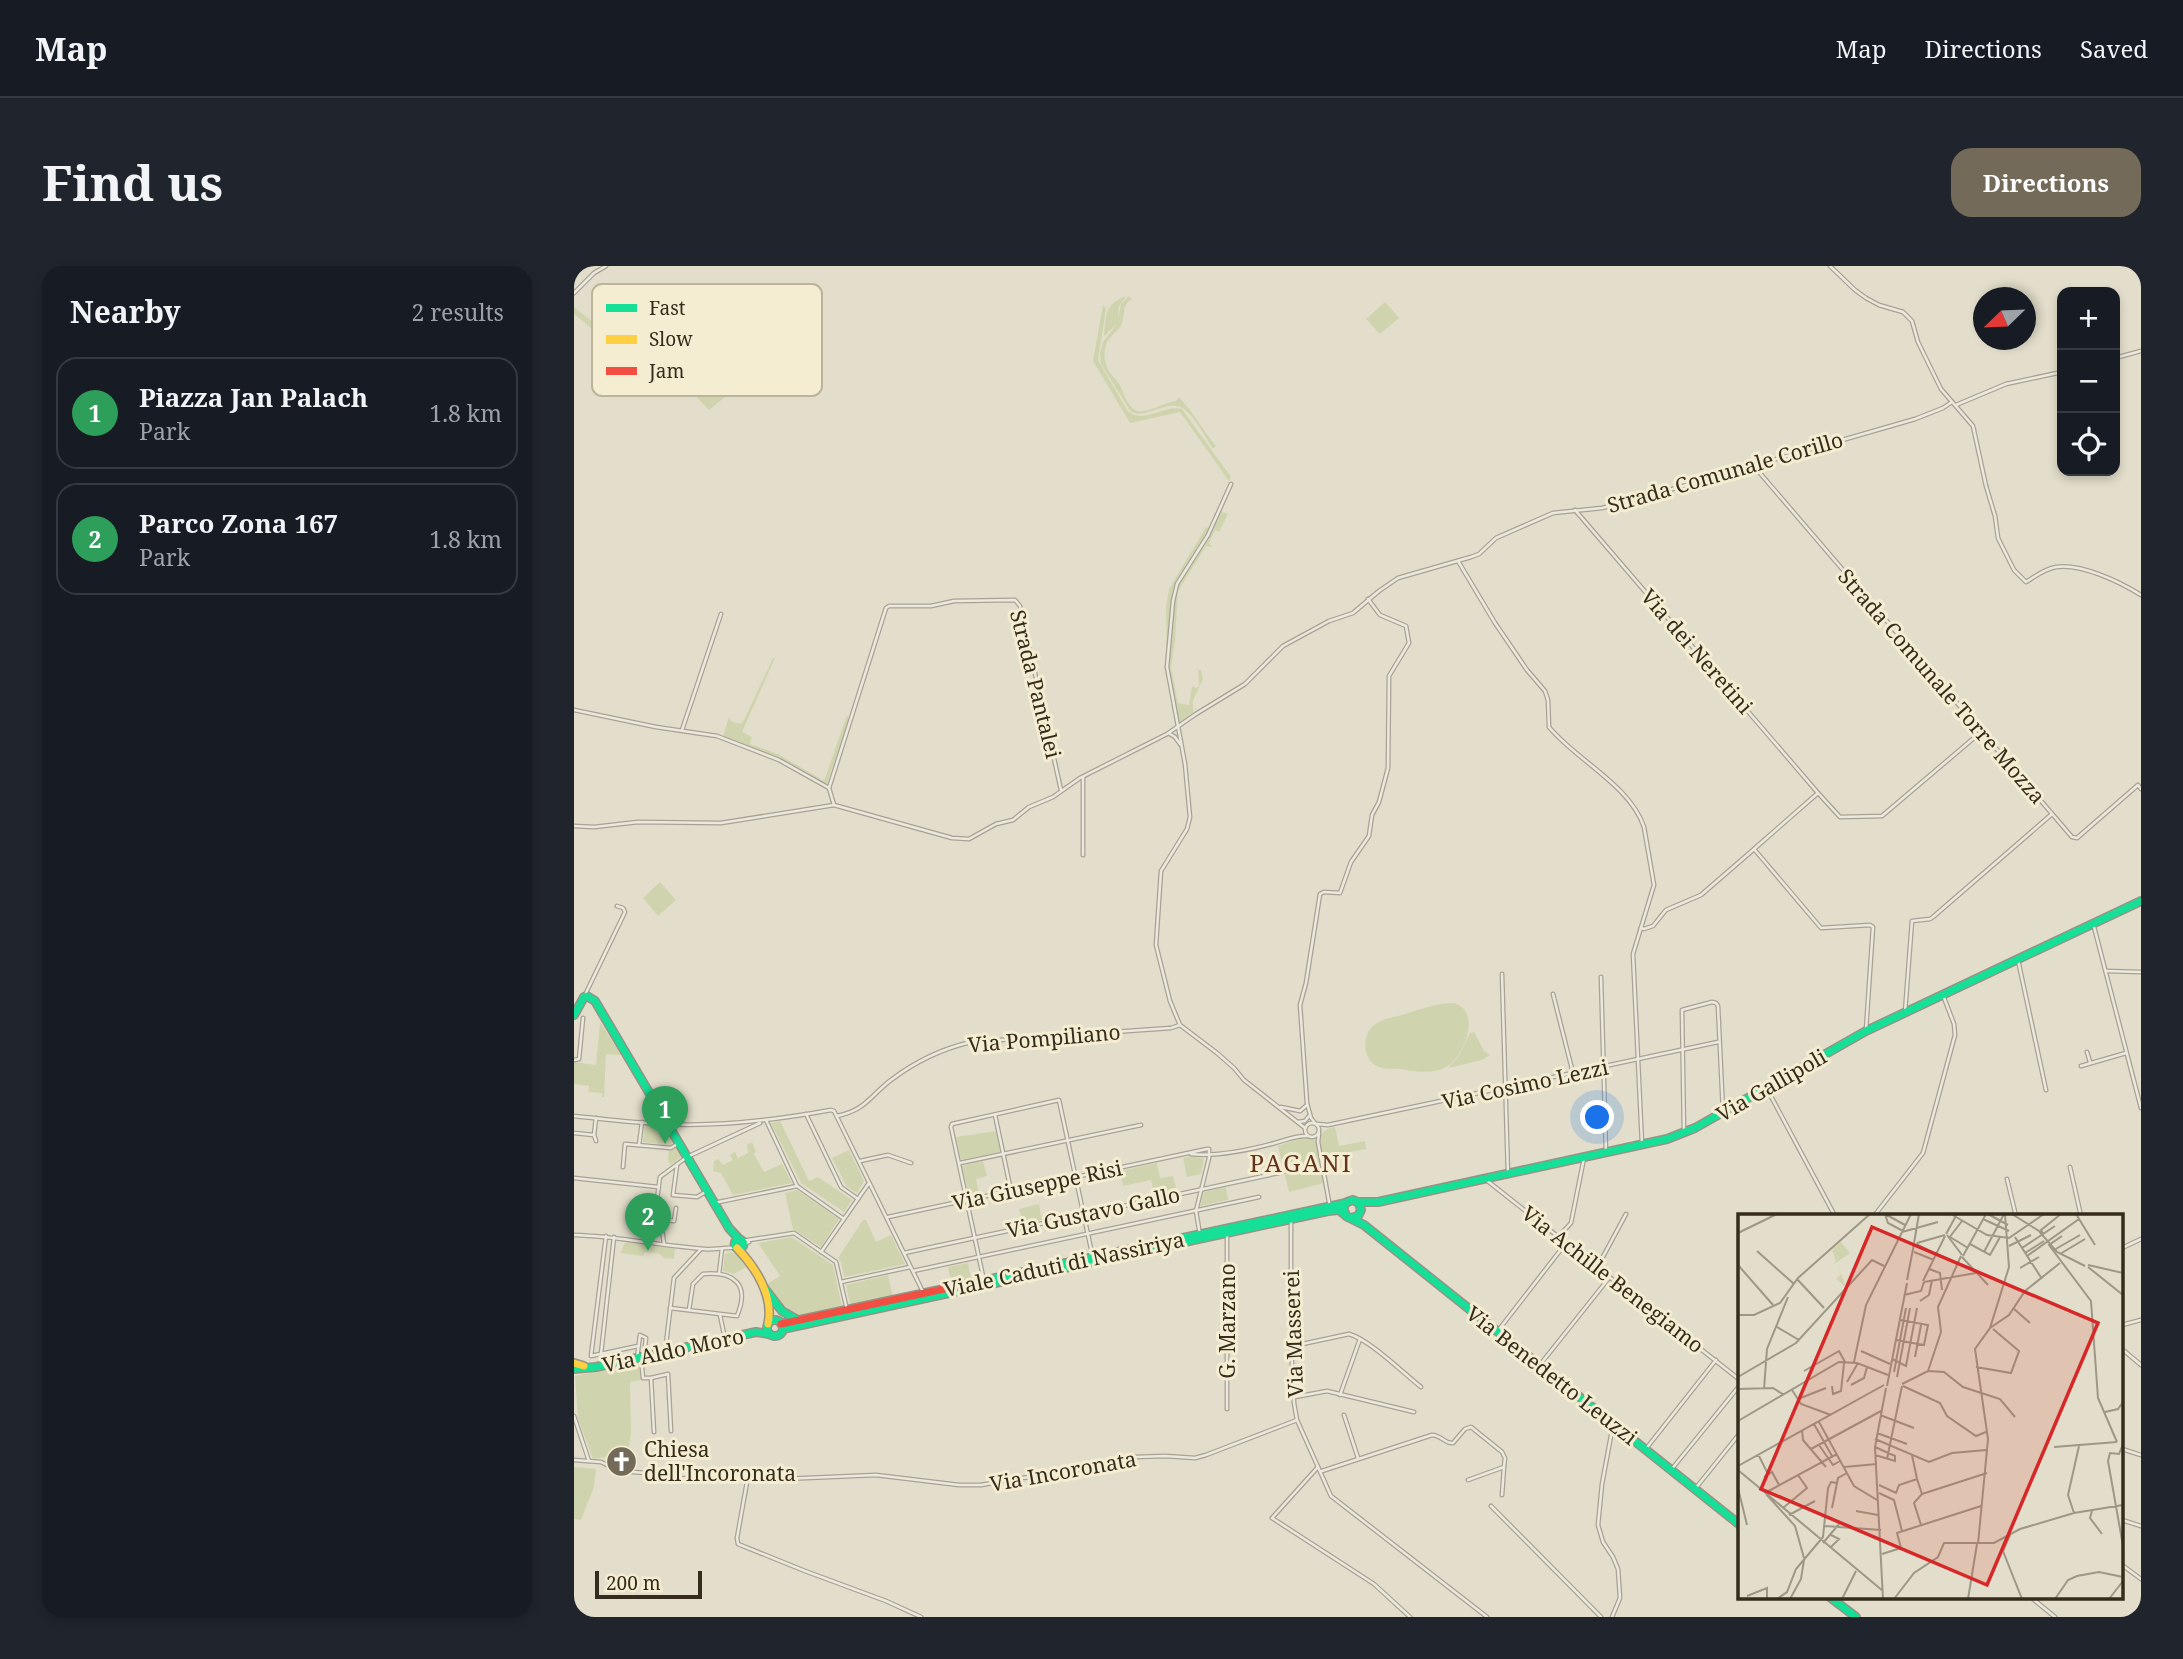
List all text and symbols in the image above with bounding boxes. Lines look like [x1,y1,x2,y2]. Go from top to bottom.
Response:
text: Map [35,26,108,71]
text: Map [1836,32,1887,65]
text: Directions [1925,32,2042,65]
text: Saved [2080,32,2148,65]
button: Directions [1951,148,2141,217]
text: Find us [42,149,223,215]
legend [592,284,822,396]
north arrow [1973,287,2036,350]
map controls [2057,287,2120,476]
button: + [2057,287,2120,350]
text: Nearby [70,291,181,332]
text: Fast [649,295,686,321]
text: 2 results [411,296,504,328]
text: Slow [649,326,693,352]
button: − [2057,350,2120,413]
text: Jam [648,358,684,384]
text: Piazza Jan Palach [139,379,368,415]
text: 1 [89,397,102,429]
text: 1.8 km [429,397,502,429]
button: locate [2057,413,2120,476]
text: Park [139,415,190,447]
street label: Strada Comunale Corillo [1604,425,1846,519]
text: Parco Zona 167 [139,505,338,541]
text: 2 [89,523,102,555]
text: 1.8 km [429,523,502,555]
text: Park [139,541,190,573]
street label: Strada Comunale Torre Mozza [1832,563,2052,809]
street label: Via dei Neretini [1635,582,1759,720]
street label: Strada Pantalei [1004,607,1068,761]
street label: Via Pompiliano [966,1017,1122,1059]
street label: Via Gallipoli [1711,1042,1831,1128]
street label: Via Cosimo Lezzi [1439,1053,1611,1115]
pin: 1 [642,1086,688,1144]
your location [1580,1100,1614,1134]
district label: PAGANI [1250,1146,1352,1179]
street label: Via Giuseppe Risi [949,1153,1125,1217]
street label: Via Gustavo Gallo [1004,1180,1182,1244]
pin: 2 [625,1193,671,1251]
street label: Via Achille Benegiamo [1516,1199,1710,1359]
inset map [1738,1214,2123,1600]
street label: Viale Caduti di Nassiriya [941,1225,1187,1303]
street label: G. Marzano [1213,1263,1241,1379]
street label: Via Masserei [1277,1269,1309,1398]
street label: Via Benedetto Leuzzi [1461,1299,1644,1451]
street label: Via Aldo Moro [600,1321,746,1379]
place label: Chiesa dell'Incoronata [644,1435,796,1487]
church icon: Chiesa dell'Incoronata [604,1444,638,1478]
street label: Via Incoronata [987,1444,1139,1498]
scale bar [595,1568,702,1600]
text: 200 m [606,1570,661,1596]

